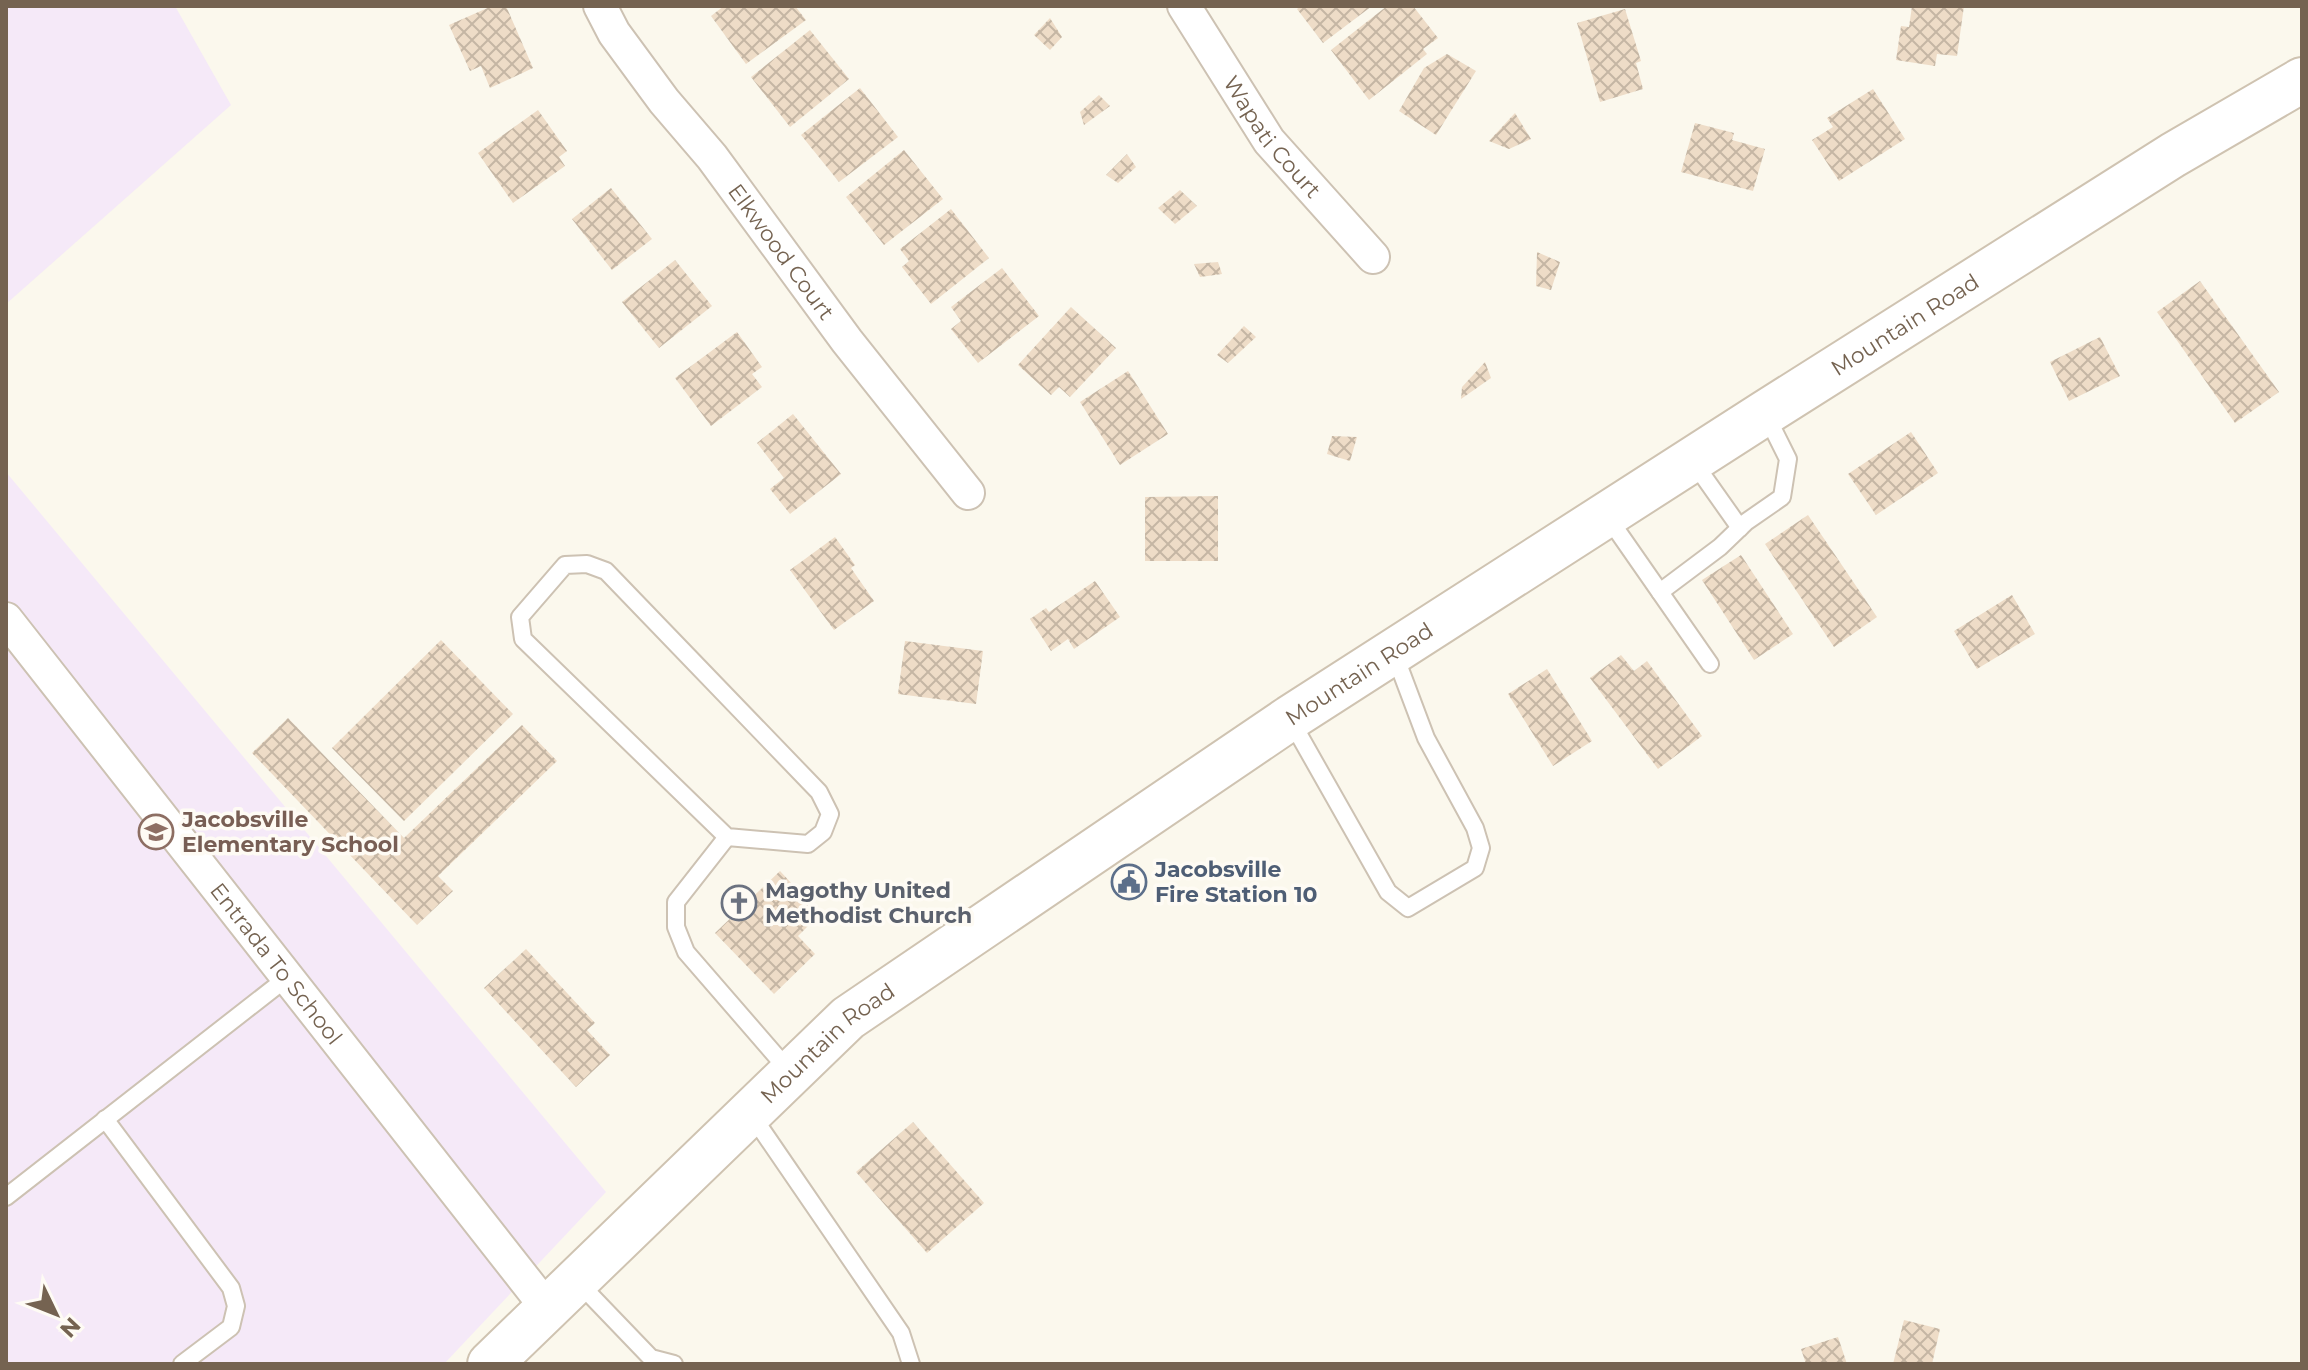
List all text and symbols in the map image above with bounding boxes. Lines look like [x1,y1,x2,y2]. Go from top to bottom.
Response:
street label: Wapati Court [1217,71,1327,204]
street label: Elkwood Court [722,179,840,325]
street label: Mountain Road [1826,268,1984,382]
street label: Mountain Road [1280,617,1438,731]
place label: Jacobsville Elementary School [181,806,399,858]
school or university icon: Jacobsville Elementary School [137,813,175,851]
place label: Jacobsville Fire Station 10 [1154,856,1318,908]
public building icon: Jacobsville Fire Station 10 [1110,863,1148,901]
place label: Magothy United Methodist Church [765,877,972,929]
street label: Entrada To School [204,878,348,1050]
church icon: Magothy United Methodist Church [720,884,758,922]
street label: Mountain Road [755,977,900,1109]
north arrow [16,1274,96,1354]
text: N [54,1312,86,1343]

